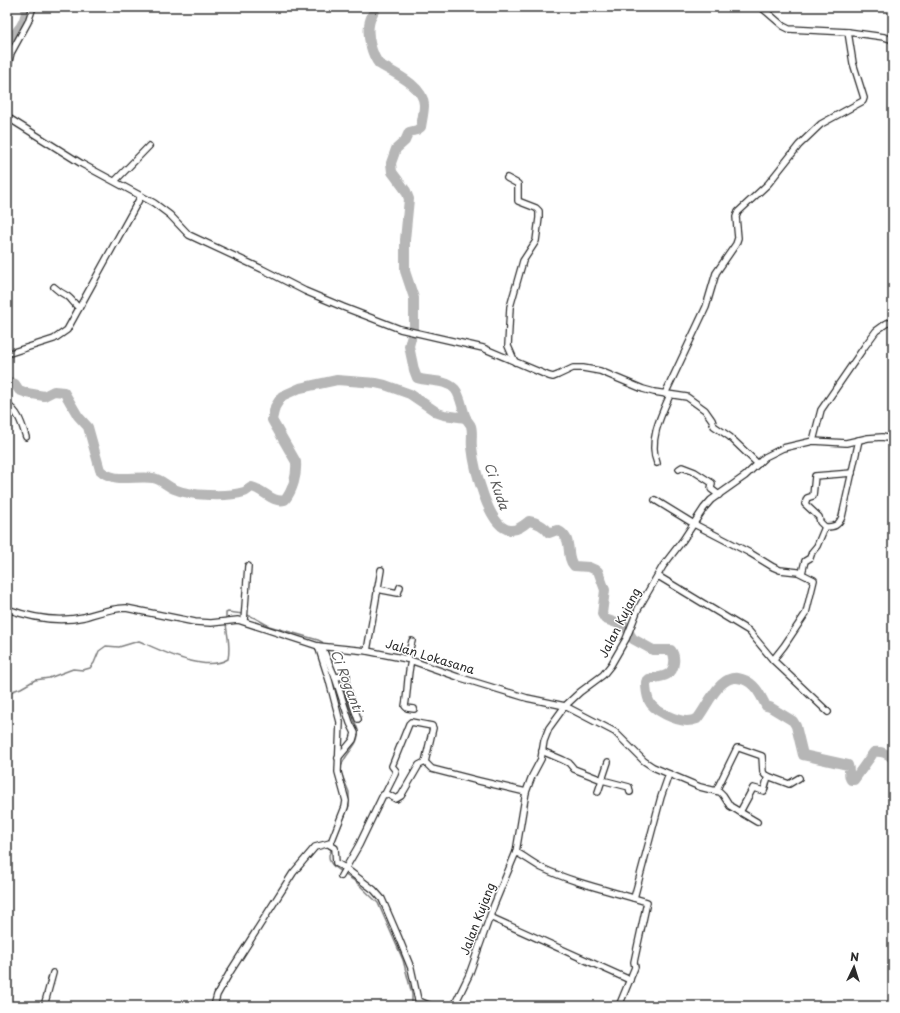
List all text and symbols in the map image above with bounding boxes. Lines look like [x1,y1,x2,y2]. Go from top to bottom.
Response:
water label: Ci Kuda [481,460,515,513]
street label: Jalan Kujang [594,584,644,661]
street label: Jalan Lokasana [384,634,477,678]
water label: Ci Roganti [327,647,369,717]
street label: Jalan Kujang [455,880,499,957]
north arrow [834,947,874,987]
text: N [850,948,860,965]

